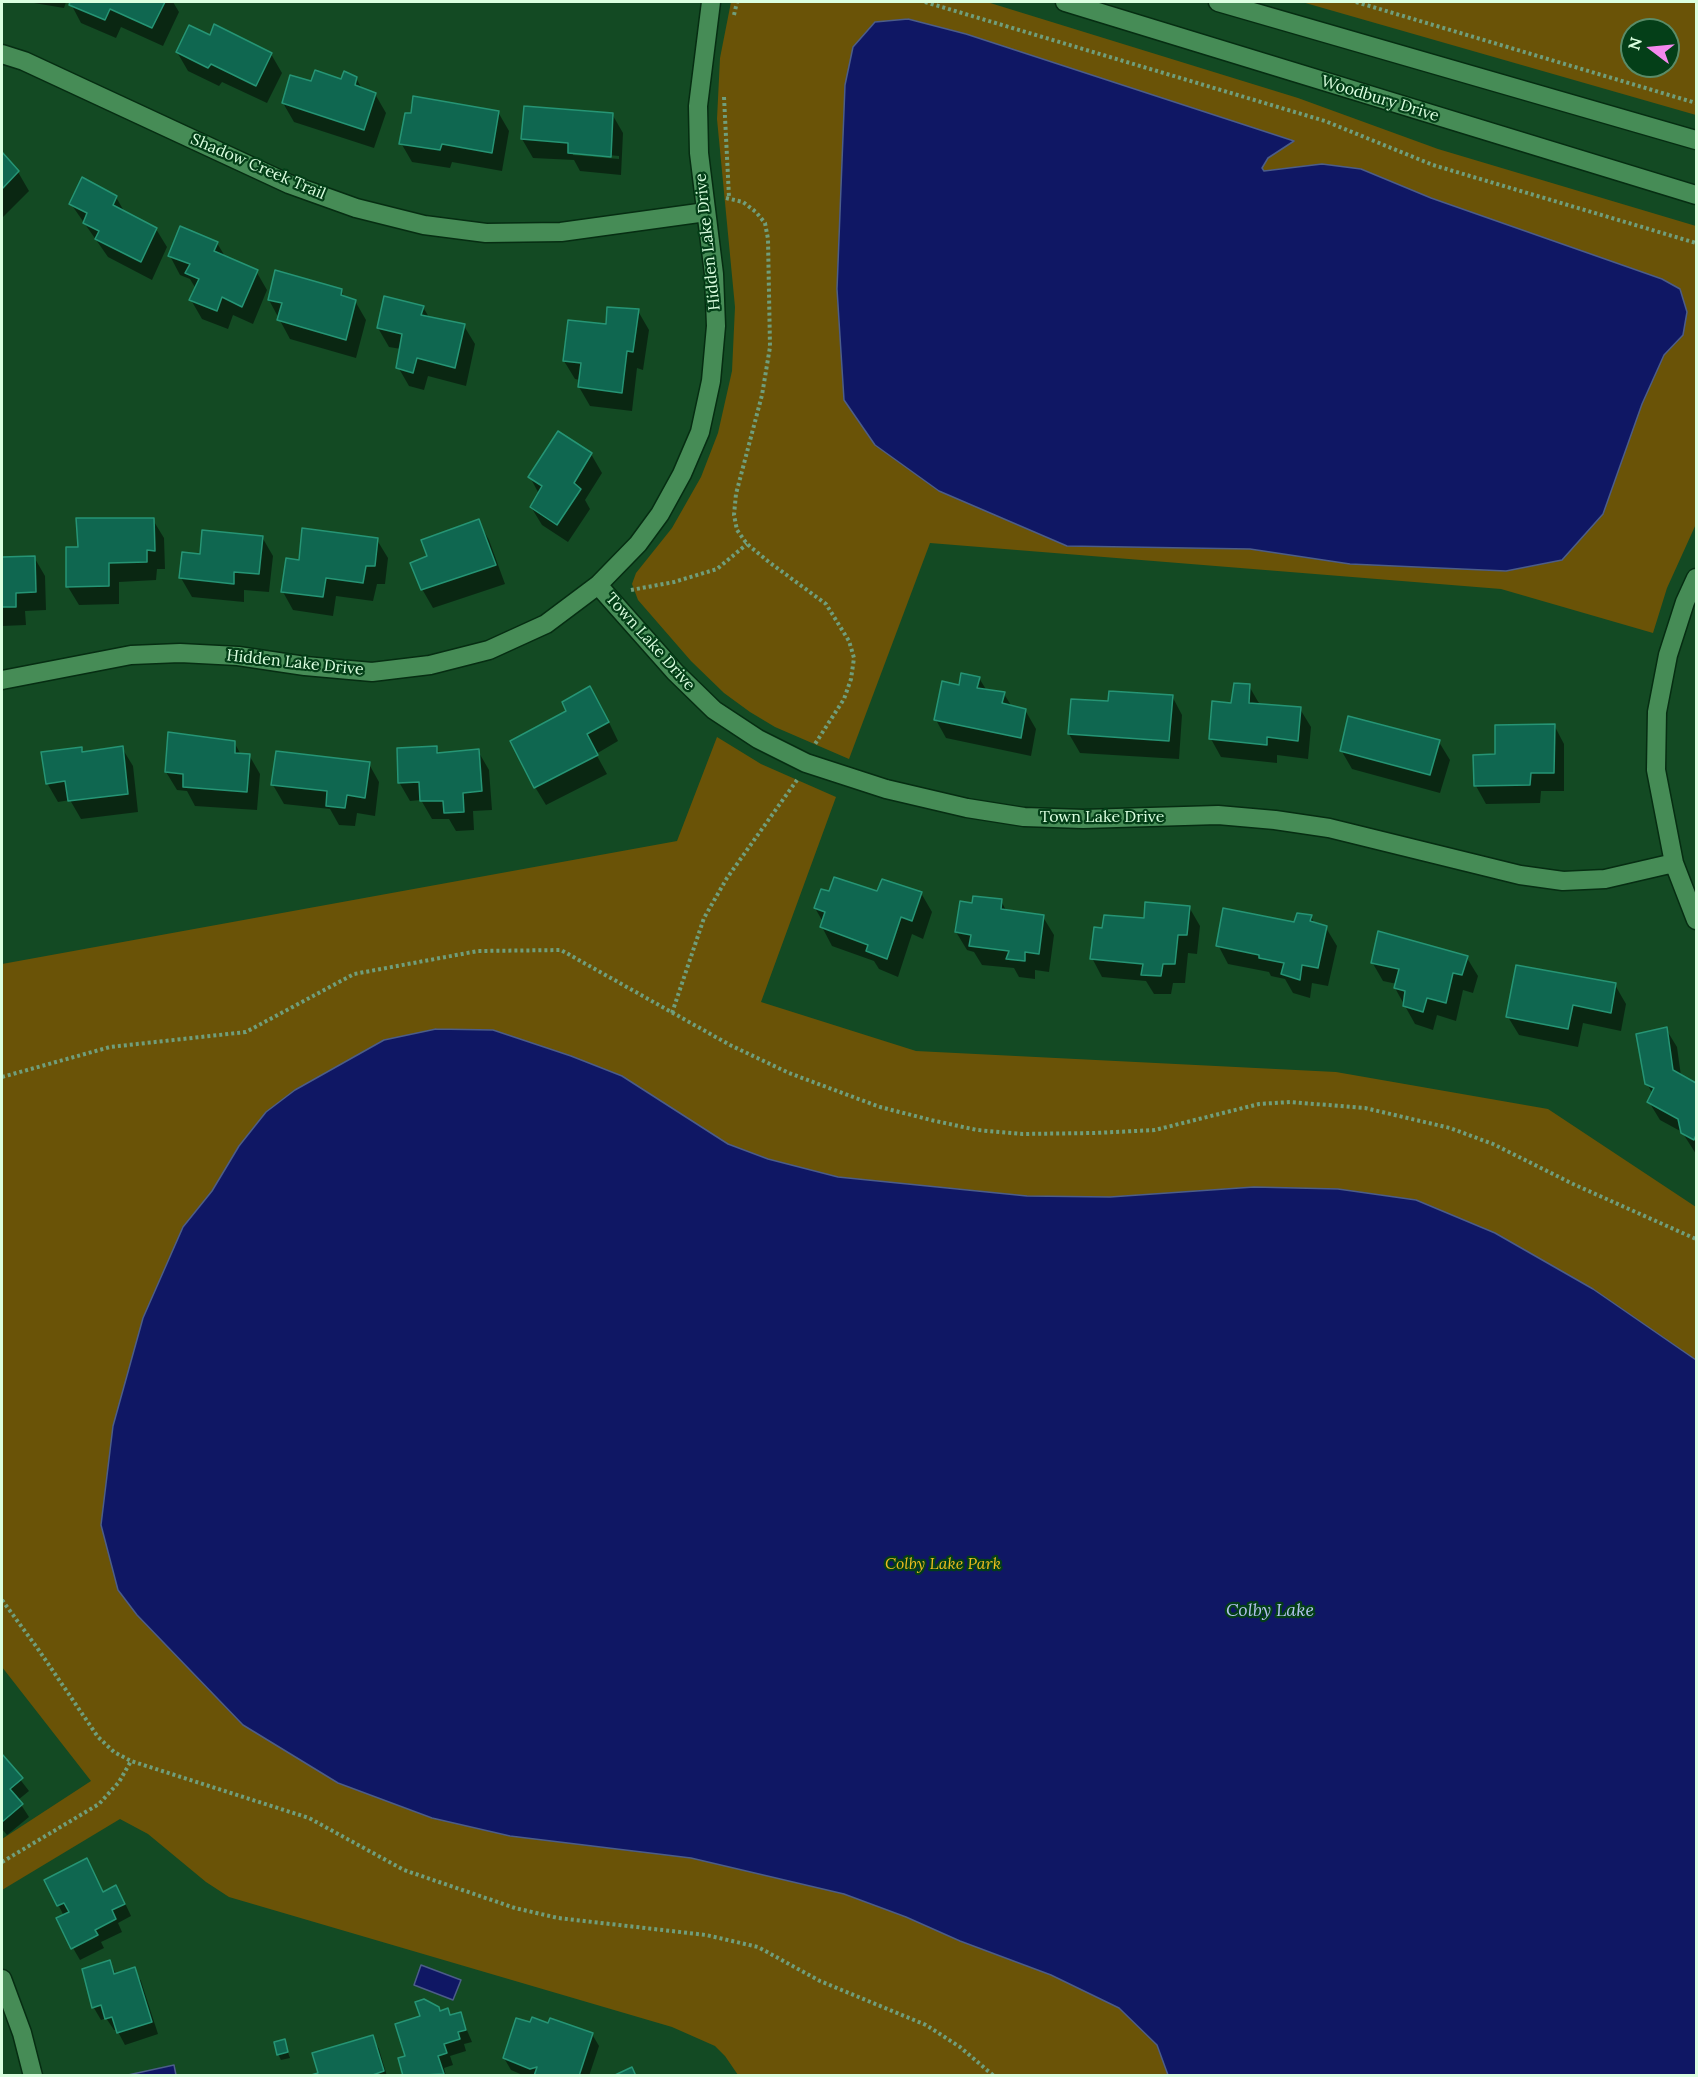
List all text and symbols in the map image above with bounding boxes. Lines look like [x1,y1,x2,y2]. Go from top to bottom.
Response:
north arrow [1620,18,1680,78]
text: N [1623,35,1646,52]
street label: Woodbury Drive [1319,72,1441,126]
street label: Shadow Creek Trail [188,130,328,204]
street label: Hidden Lake Drive [691,172,725,312]
street label: Town Lake Drive [601,589,699,695]
street label: Hidden Lake Drive [225,646,365,680]
street label: Town Lake Drive [1040,807,1164,827]
park label: Colby Lake Park [885,1554,1001,1574]
water label: Colby Lake [1226,1600,1314,1622]

